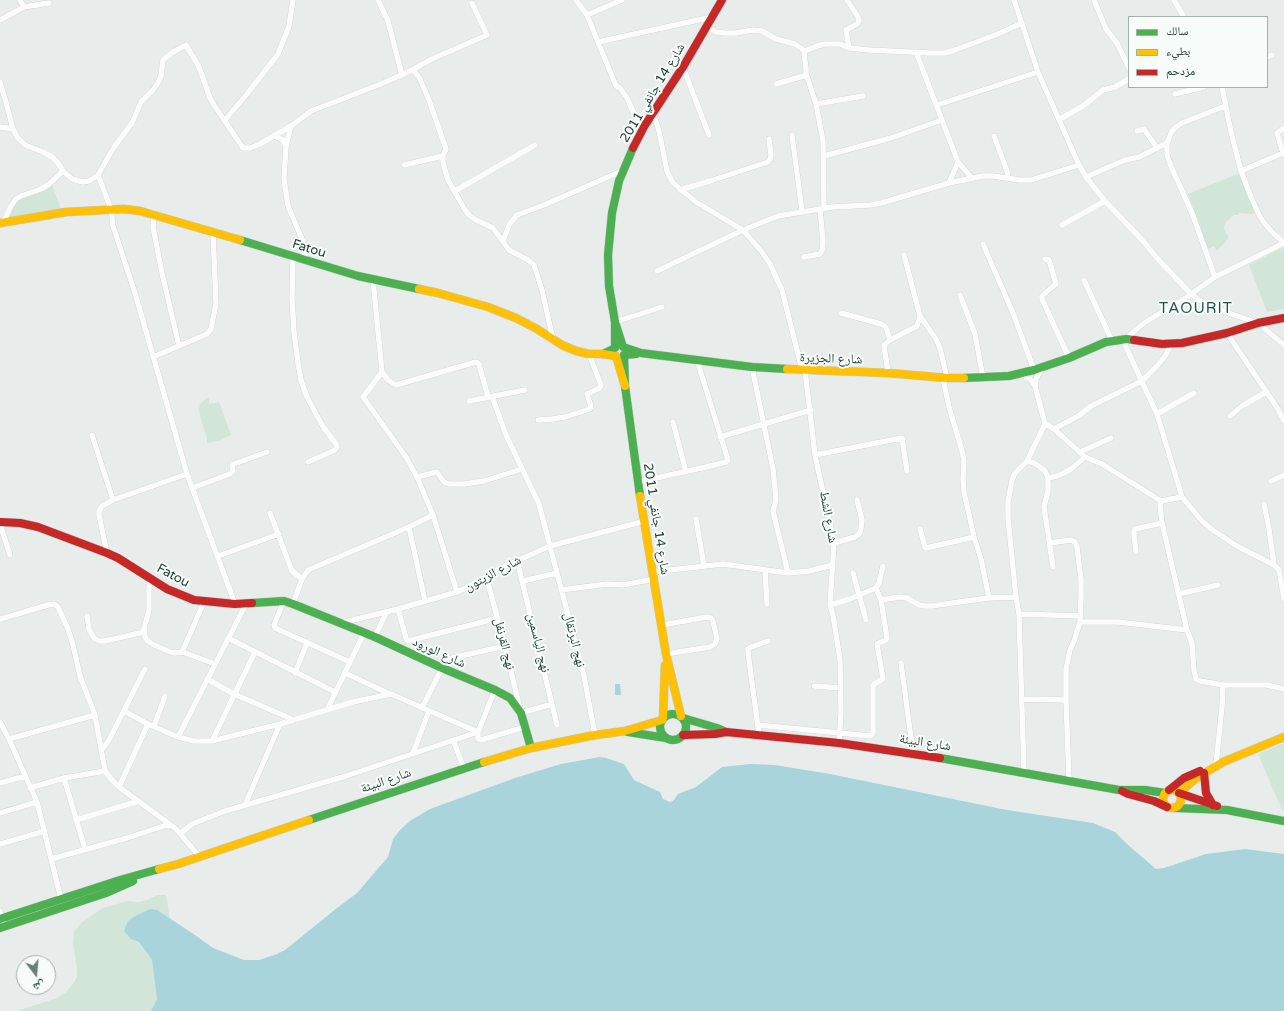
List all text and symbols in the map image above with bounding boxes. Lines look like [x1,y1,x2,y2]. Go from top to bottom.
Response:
legend [1128,16,1268,88]
text: سالك [1166,24,1188,38]
street label: شارع 14 جانفي 2011 [617,41,689,145]
text: بطيء [1166,44,1190,58]
text: مزدحم [1166,64,1195,78]
street label: Fatou [290,236,328,262]
district label: TAOURIT [1159,300,1233,318]
street label: شارع الجزيرة [799,350,863,368]
street label: شارع 14 جانفي 2011 [639,462,673,576]
street label: شارع الشط [816,490,840,544]
street label: شارع الزيتون [462,553,524,595]
street label: Fatou [154,561,192,591]
street label: نهج البرتقال [560,611,588,669]
street label: نهج الياسمين [523,612,553,674]
street label: نهج القرنفل [490,616,518,672]
street label: شارع الورود [410,634,468,672]
street label: شارع البيئة [898,731,952,755]
street label: شارع البيئة [359,765,413,797]
north arrow [16,955,56,995]
text: ش [32,978,47,994]

